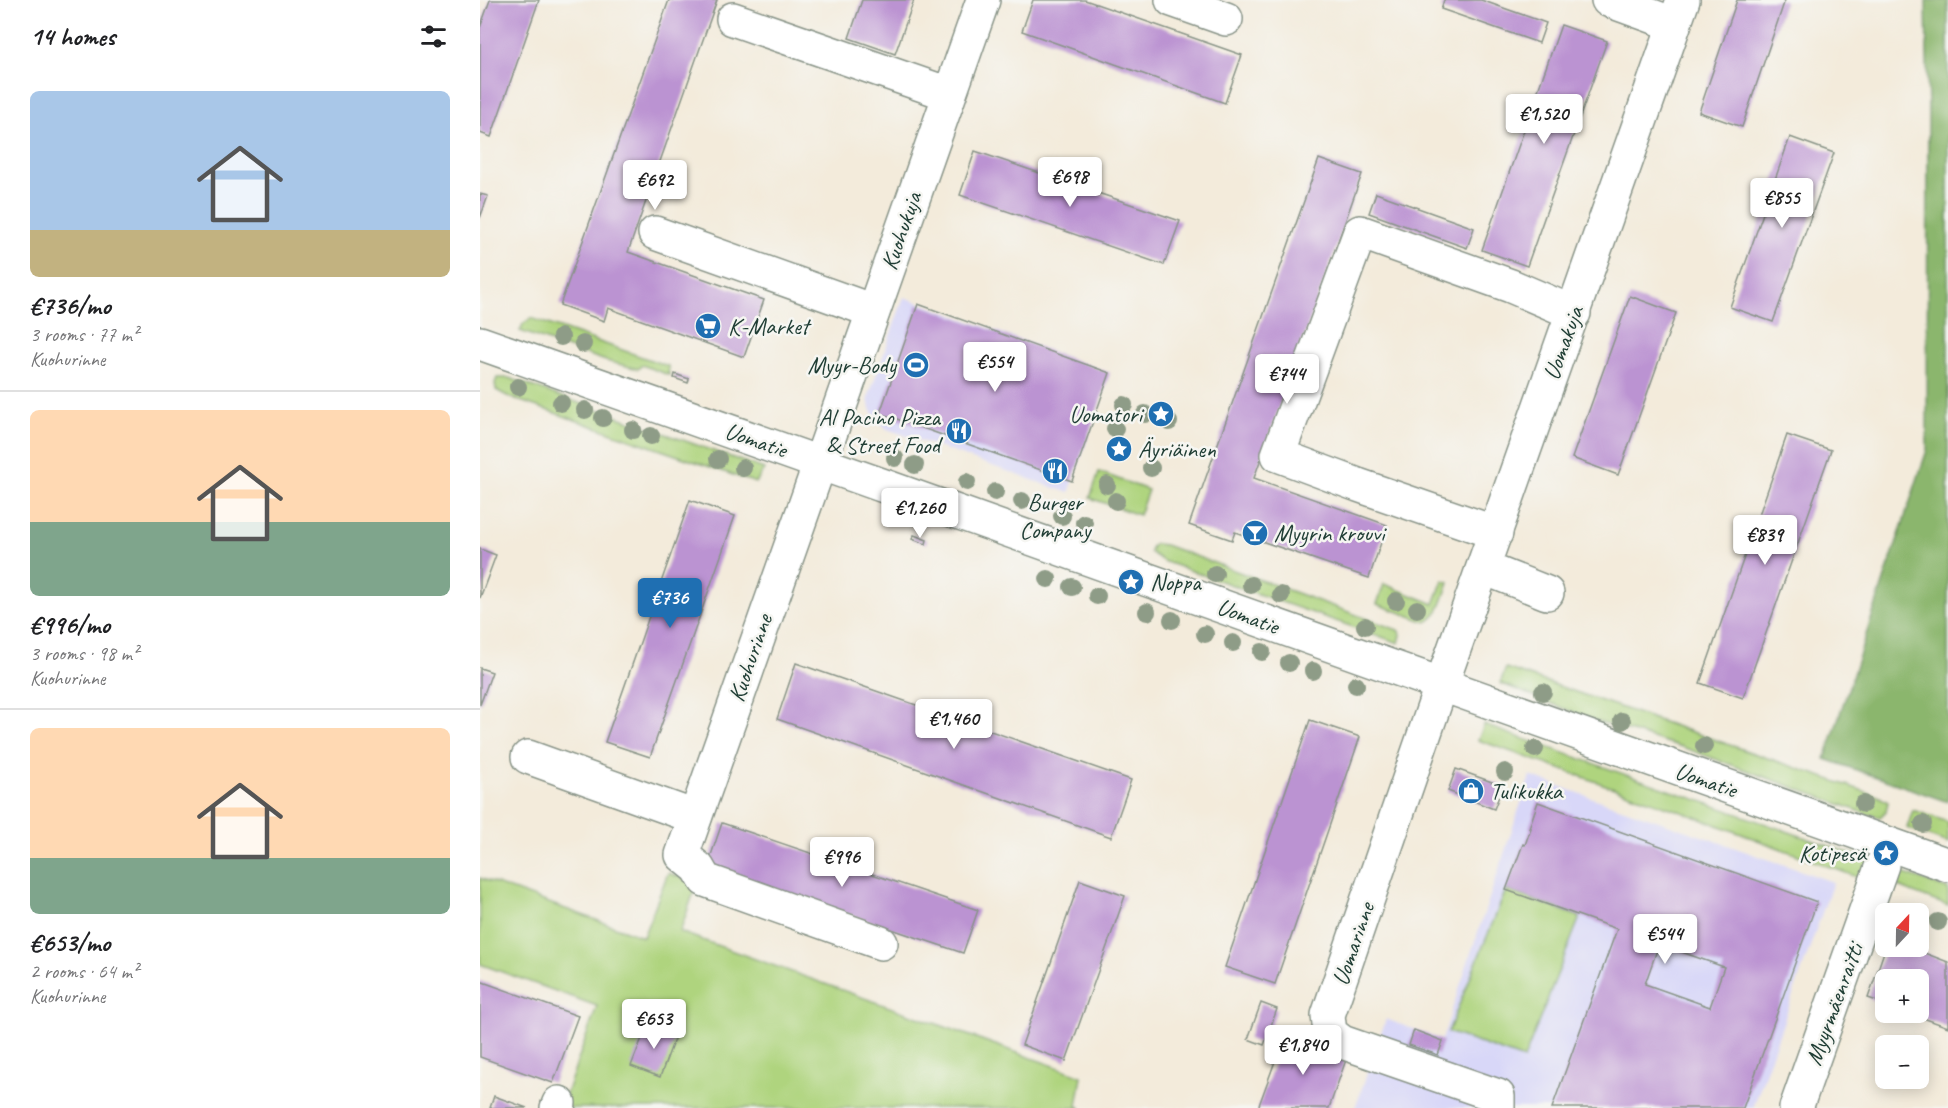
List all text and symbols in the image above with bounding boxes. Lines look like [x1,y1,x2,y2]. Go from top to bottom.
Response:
text: 14 homes [30,20,115,53]
icon: filters [417,20,450,53]
pin: €1,520 [1495,94,1593,145]
text: €1,520 [1520,101,1568,126]
icon: home [186,130,294,238]
pin: €698 [1034,157,1106,208]
pin: €692 [619,160,691,211]
text: €698 [1052,164,1088,189]
text: €692 [637,167,673,192]
pin: €855 [1746,178,1818,229]
text: €855 [1764,185,1800,210]
street label: Kuohukuja [874,187,929,274]
text: €736/mo [30,289,111,322]
street label: Uomakuja [1536,301,1591,384]
supermarket icon: K-Market [693,311,723,341]
place label: K-Market [728,311,812,341]
text: 3 rooms · 77 m² [30,322,138,347]
pin: €554 [959,342,1031,393]
text: Kuohurinne [30,347,105,372]
text: €554 [977,349,1013,374]
place label: Myyr-Body [808,350,898,380]
sports icon: Myyr-Body [901,350,931,380]
pin: €744 [1251,354,1323,405]
text: €744 [1269,361,1305,386]
place label: Uomatori [1069,399,1145,429]
place icon: Uomatori [1146,399,1176,429]
place label: Al Pacino Pizza & Street Food [819,402,944,460]
street label: Uomatie [721,416,793,465]
restaurant icon: Al Pacino Pizza & Street Food [944,416,974,446]
place icon: Äyriäinen [1104,434,1134,464]
place label: Äyriäinen [1138,434,1216,464]
icon: home [186,449,294,557]
restaurant icon: Burger Company [1040,456,1070,486]
place label: Burger Company [1020,487,1092,545]
pin: €1,260 [871,488,969,539]
text: €1,260 [895,495,945,520]
pin: €839 [1729,515,1801,566]
bar icon: Myyrin krouvi [1240,518,1270,548]
place label: Myyrin krouvi [1274,518,1387,548]
text: €839 [1747,522,1783,547]
place icon: Noppa [1116,567,1146,597]
place label: Noppa [1150,567,1202,597]
pin: €736 [634,578,706,629]
text: €736 [652,585,688,610]
street label: Uomatie [1213,591,1285,642]
text: €996/mo [30,608,110,641]
street label: Kuohurinne [721,608,780,706]
text: 3 rooms · 98 m² [30,641,138,666]
text: Kuohurinne [30,666,105,691]
pin: €1,460 [905,699,1003,750]
text: €1,460 [929,706,979,731]
street label: Uomatie [1671,756,1743,805]
icon: home [186,767,294,875]
shop icon: Tulikukka [1456,776,1486,806]
place label: Tulikukka [1490,776,1564,806]
pin: €996 [806,837,878,888]
place label: Kotipesä [1799,838,1868,868]
place icon: Kotipesä [1871,838,1901,868]
text: €996 [824,844,860,869]
street label: Uomarinne [1325,897,1382,989]
north arrow [1875,903,1929,957]
map controls [1875,903,1929,1089]
pin: €544 [1629,914,1701,965]
text: €544 [1647,921,1683,946]
text: €653/mo [30,926,110,959]
street label: Myyrmäenraitti [1798,936,1871,1069]
text: 2 rooms · 64 m² [30,959,138,984]
button: + [1875,969,1929,1023]
text: Kuohurinne [30,984,105,1009]
pin: €653 [618,999,690,1050]
text: €653 [636,1006,672,1031]
pin: €1,840 [1254,1025,1352,1076]
text: €1,840 [1279,1032,1327,1057]
button: − [1875,1035,1929,1089]

